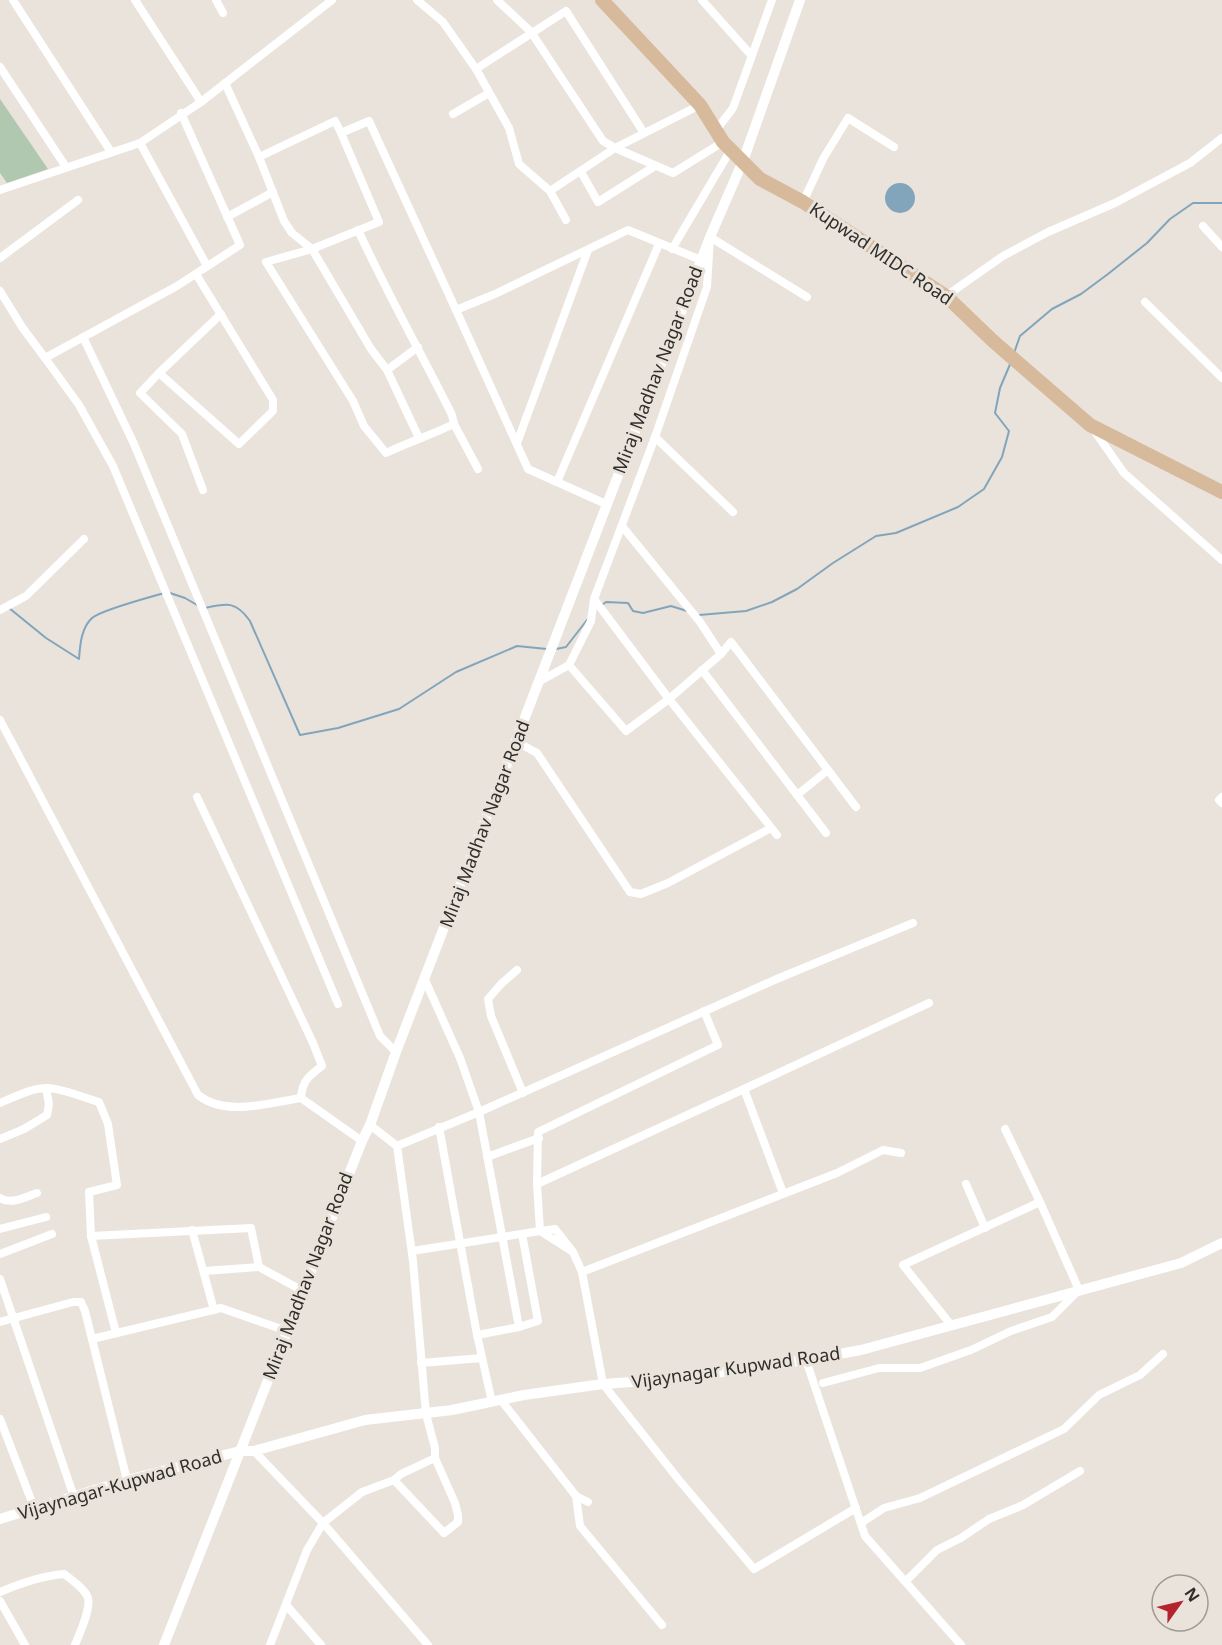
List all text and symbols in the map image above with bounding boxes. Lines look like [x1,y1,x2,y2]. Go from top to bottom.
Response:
street label: Kupwad MIDC Road [805,196,958,310]
street label: Miraj Madhav Nagar Road [606,262,708,477]
street label: Miraj Madhav Nagar Road [433,716,535,931]
street label: Miraj Madhav Nagar Road [256,1168,358,1383]
street label: Vijaynagar Kupwad Road [630,1341,842,1394]
street label: Vijaynagar-Kupwad Road [15,1443,225,1525]
north arrow [1150,1573,1210,1633]
text: N [1180,1583,1205,1606]

